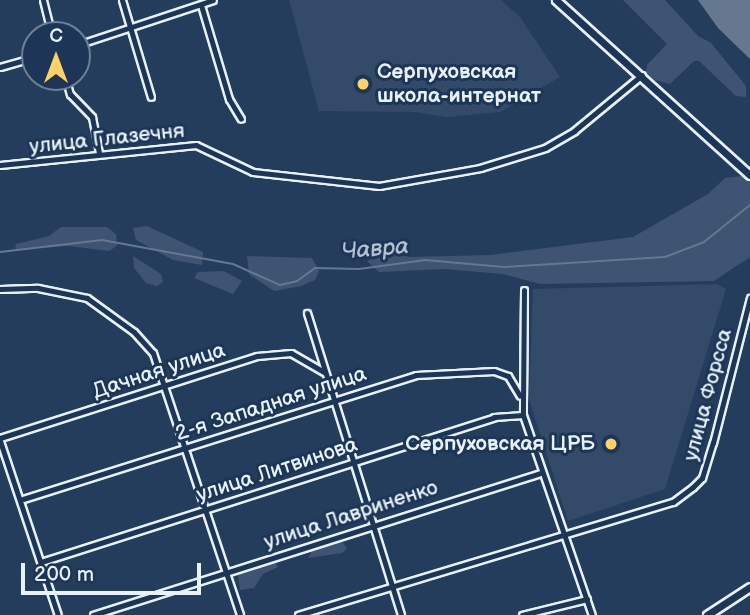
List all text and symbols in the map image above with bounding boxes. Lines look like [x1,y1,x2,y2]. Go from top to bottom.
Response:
north arrow [21,21,91,91]
text: С [49,25,63,48]
place label: Серпуховская школа-интернат [377,59,541,109]
marker: Серпуховская школа-интернат [355,76,371,92]
street label: улица Глазечня [28,118,186,160]
water label: Чавра [340,232,410,266]
street label: улица Форсса [678,326,738,464]
street label: Дачная улица [90,338,228,404]
street label: 2-я Западная улица [172,361,370,447]
place label: Серпуховская ЦРБ [405,431,595,457]
street label: улица Литвинова [193,432,361,508]
marker: Серпуховская ЦРБ [601,434,621,454]
street label: улица Лавриненко [261,475,441,555]
scale bar [24,548,205,592]
text: 200 m [34,562,94,587]

